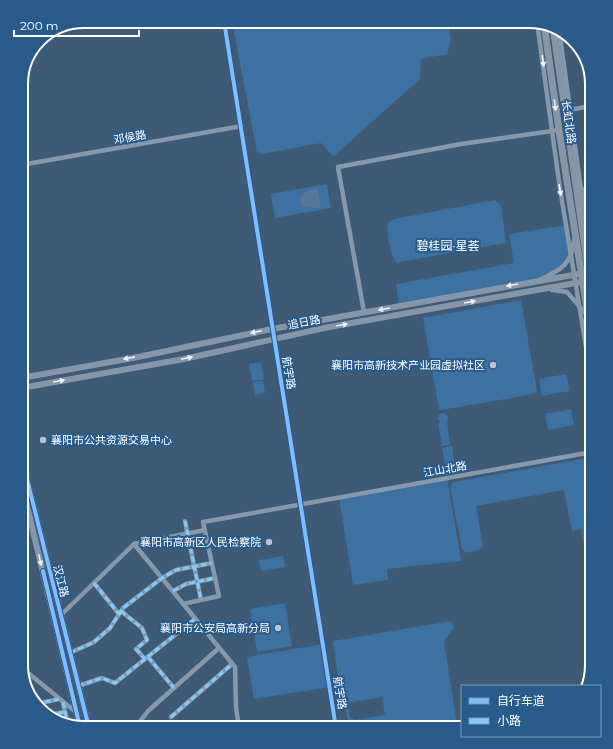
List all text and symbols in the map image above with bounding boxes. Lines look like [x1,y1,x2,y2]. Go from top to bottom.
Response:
scale bar [14,12,139,38]
text: 200 m [20,18,59,33]
one-way arrow [540,55,546,67]
one-way arrow [552,99,558,111]
street label: 长虹北路 [559,99,579,145]
street label: 邓侯路 [113,127,147,147]
one-way arrow [557,184,563,196]
district label: 碧桂园·星荟 [416,238,480,253]
one-way arrow [506,283,518,289]
one-way arrow [464,299,476,305]
one-way arrow [378,306,390,312]
street label: 追日路 [286,312,322,332]
one-way arrow [336,322,348,328]
one-way arrow [250,330,263,336]
one-way arrow [181,354,194,360]
one-way arrow [123,356,135,362]
street label: 航宇路 [280,356,298,390]
place label: 襄阳市高新技术产业园虚拟社区 [331,358,485,372]
marker: 襄阳市高新技术产业园虚拟社区 [488,360,498,370]
one-way arrow [53,378,66,384]
place label: 襄阳市公共资源交易中心 [51,433,172,447]
marker: 襄阳市公共资源交易中心 [38,435,48,445]
street label: 江山北路 [422,458,468,480]
place label: 襄阳市高新区人民检察院 [140,535,261,549]
marker: 襄阳市高新区人民检察院 [264,537,274,547]
one-way arrow [37,554,43,566]
street label: 汉江路 [50,563,72,599]
place label: 襄阳市公安局高新分局 [160,621,270,635]
marker: 襄阳市公安局高新分局 [273,623,283,633]
street label: 航宇路 [331,676,349,710]
legend [461,685,601,737]
text: 自行车道 [497,693,545,708]
text: 小路 [497,713,521,728]

